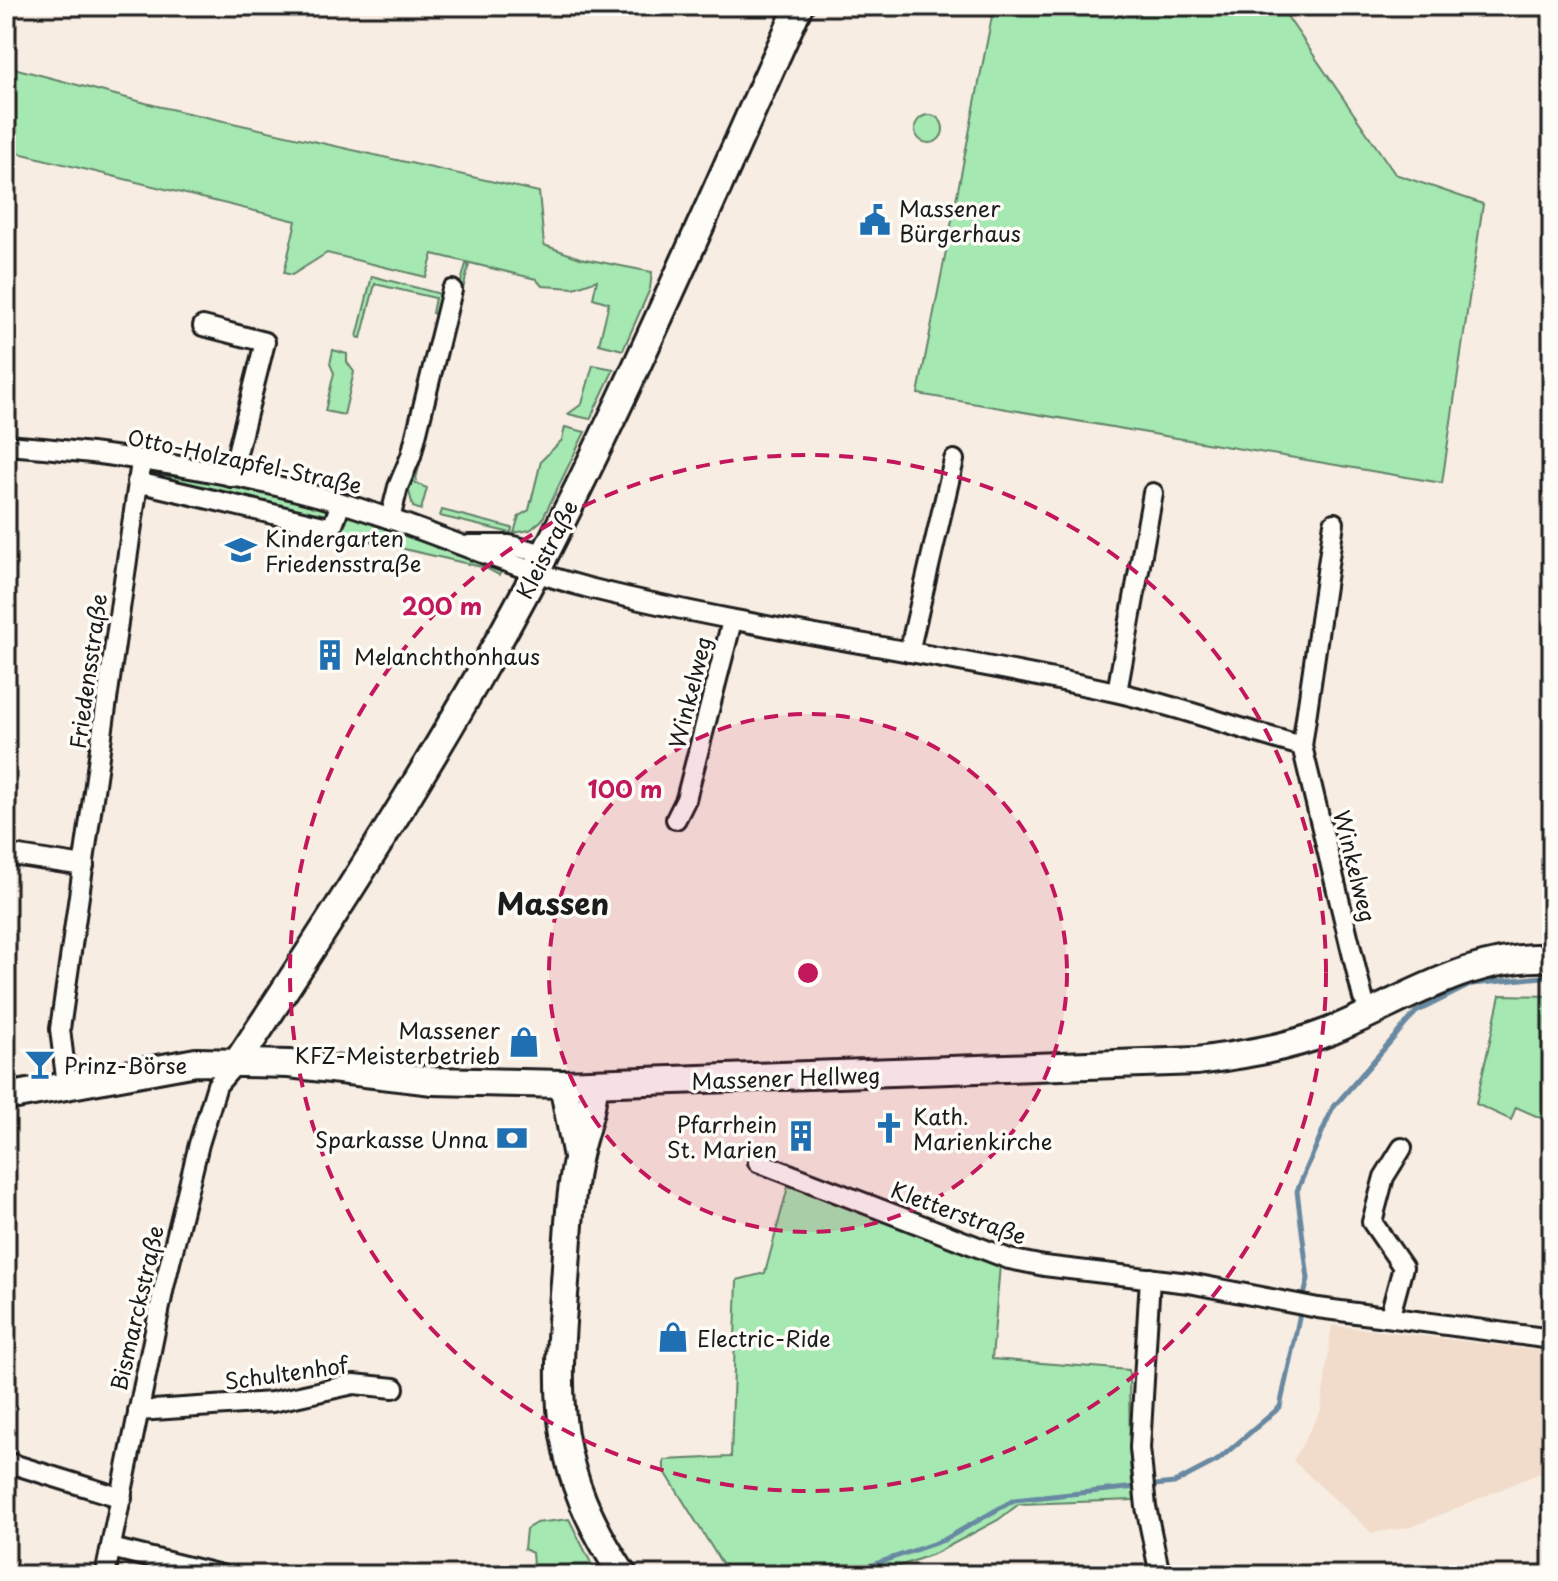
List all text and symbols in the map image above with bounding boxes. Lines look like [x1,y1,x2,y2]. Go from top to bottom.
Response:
place label: Massener Bürgerhaus [899,191,1021,249]
public building icon: Massener Bürgerhaus [858,203,892,237]
street label: Otto-Holzapfel-Straße [125,419,365,501]
street label: Kleistraße [507,494,585,604]
place label: Kindergarten Friedensstraße [265,521,421,579]
school or university icon: Kindergarten Friedensstraße [224,533,258,567]
text: 200 m [402,587,482,623]
street label: Friedensstraße [60,591,114,751]
street label: Winkelweg [659,633,719,751]
building icon: Melanchthonhaus [313,638,347,672]
place label: Melanchthonhaus [354,639,540,672]
text: 100 m [588,770,662,806]
street label: Winkelweg [1326,807,1386,925]
district label: Massen [497,880,609,925]
centre of rings [794,959,822,987]
place label: Massener KFZ-Meisterbetrieb [295,1013,501,1071]
shop icon: Massener KFZ-Meisterbetrieb [507,1025,541,1059]
bar icon: Prinz-Börse [23,1047,57,1081]
place label: Prinz-Börse [64,1048,187,1081]
street label: Massener Hellweg [691,1057,881,1097]
place label: Kath. Marienkirche [913,1099,1052,1157]
place label: Pfarrhein St. Marien [667,1107,777,1165]
church icon: Kath. Marienkirche [872,1111,906,1145]
building icon: Pfarrhein St. Marien [784,1119,818,1153]
bank icon: Sparkasse Unna [495,1121,529,1155]
place label: Sparkasse Unna [315,1122,488,1155]
street label: Kletterstraße [887,1172,1031,1252]
street label: Bismarckstraße [101,1222,171,1394]
shop icon: Electric-Ride [656,1320,690,1354]
place label: Electric-Ride [697,1321,831,1354]
street label: Schultenhof [222,1347,351,1397]

